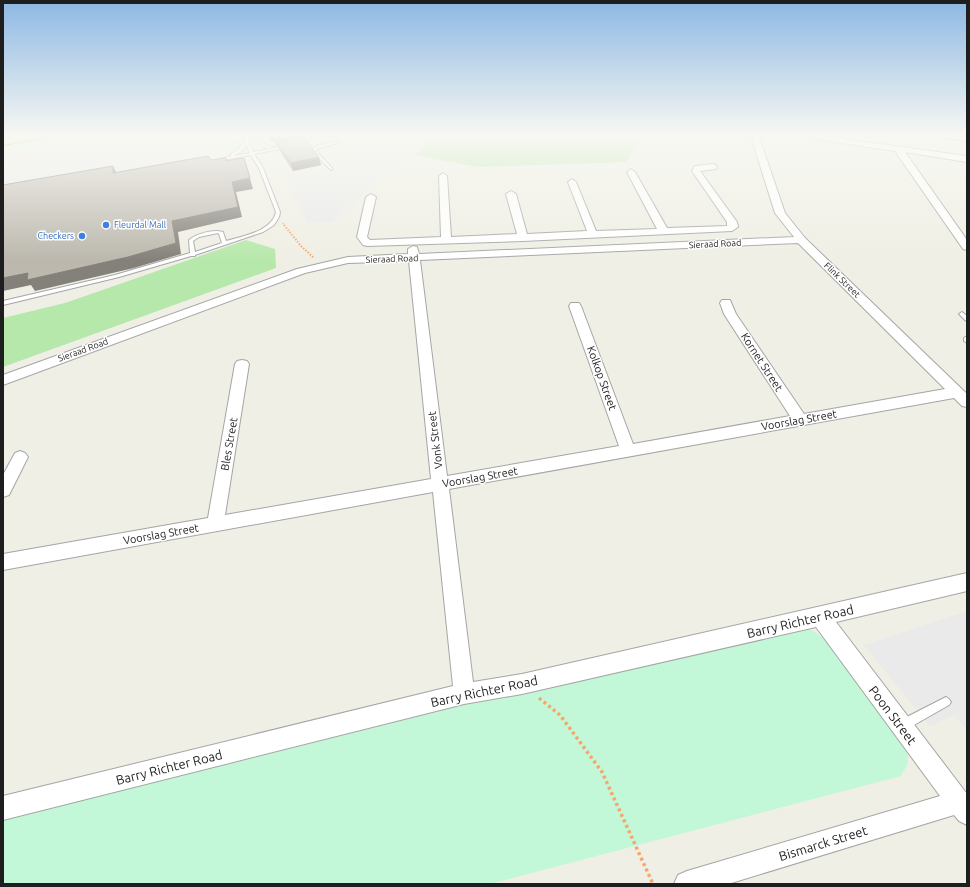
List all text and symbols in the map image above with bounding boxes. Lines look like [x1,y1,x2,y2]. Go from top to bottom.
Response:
marker: Fleurdal Mall [101,220,111,230]
place label: Fleurdal Mall [114,220,167,230]
place label: Checkers [38,231,74,241]
marker: Checkers [77,231,87,241]
street label: Sieraad Road [688,238,742,250]
street label: Sieraad Road [366,253,418,265]
street label: Flink Street [822,260,862,300]
street label: Kornet Street [739,331,786,394]
street label: Sieraad Road [57,336,109,364]
street label: Kolkop Street [585,344,619,412]
street label: Voorslag Street [760,407,838,433]
street label: Vonk Street [425,410,444,470]
street label: Bles Street [218,416,240,472]
street label: Voorslag Street [441,464,519,490]
street label: Voorslag Street [122,521,200,547]
street label: Barry Richter Road [745,602,855,640]
street label: Barry Richter Road [429,673,539,709]
street label: Poon Street [866,683,920,747]
street label: Barry Richter Road [114,747,224,787]
street label: Bismarck Street [777,823,869,863]

